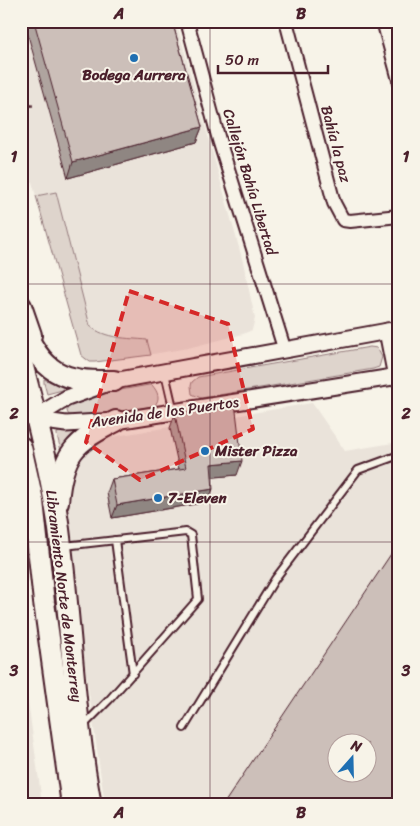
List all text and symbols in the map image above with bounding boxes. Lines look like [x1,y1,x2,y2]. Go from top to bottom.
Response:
text: A [113,0,124,28]
text: B [296,0,307,28]
scale bar [218,42,328,74]
text: 50 m [225,47,260,73]
marker: Bodega Aurrera [128,52,140,64]
place label: Bodega Aurrera [82,62,186,88]
street label: Bahía la paz [313,103,359,186]
street label: Callejón Bahía Libertad [215,106,285,260]
text: 1 [11,142,18,171]
text: 1 [403,142,410,171]
street label: Avenida de los Puertos [88,389,241,435]
text: 2 [8,399,19,428]
text: 2 [400,399,411,428]
place label: Mister Pizza [214,438,298,464]
marker: Mister Pizza [199,445,211,457]
place label: 7-Eleven [168,485,228,511]
street label: Libramiento Norte de Monterrey [38,488,90,704]
marker: 7-Eleven [152,492,164,504]
text: 3 [9,656,19,685]
text: 3 [401,656,411,685]
text: N [347,733,365,760]
north arrow [328,734,378,784]
text: A [113,798,124,826]
text: B [296,798,307,826]

